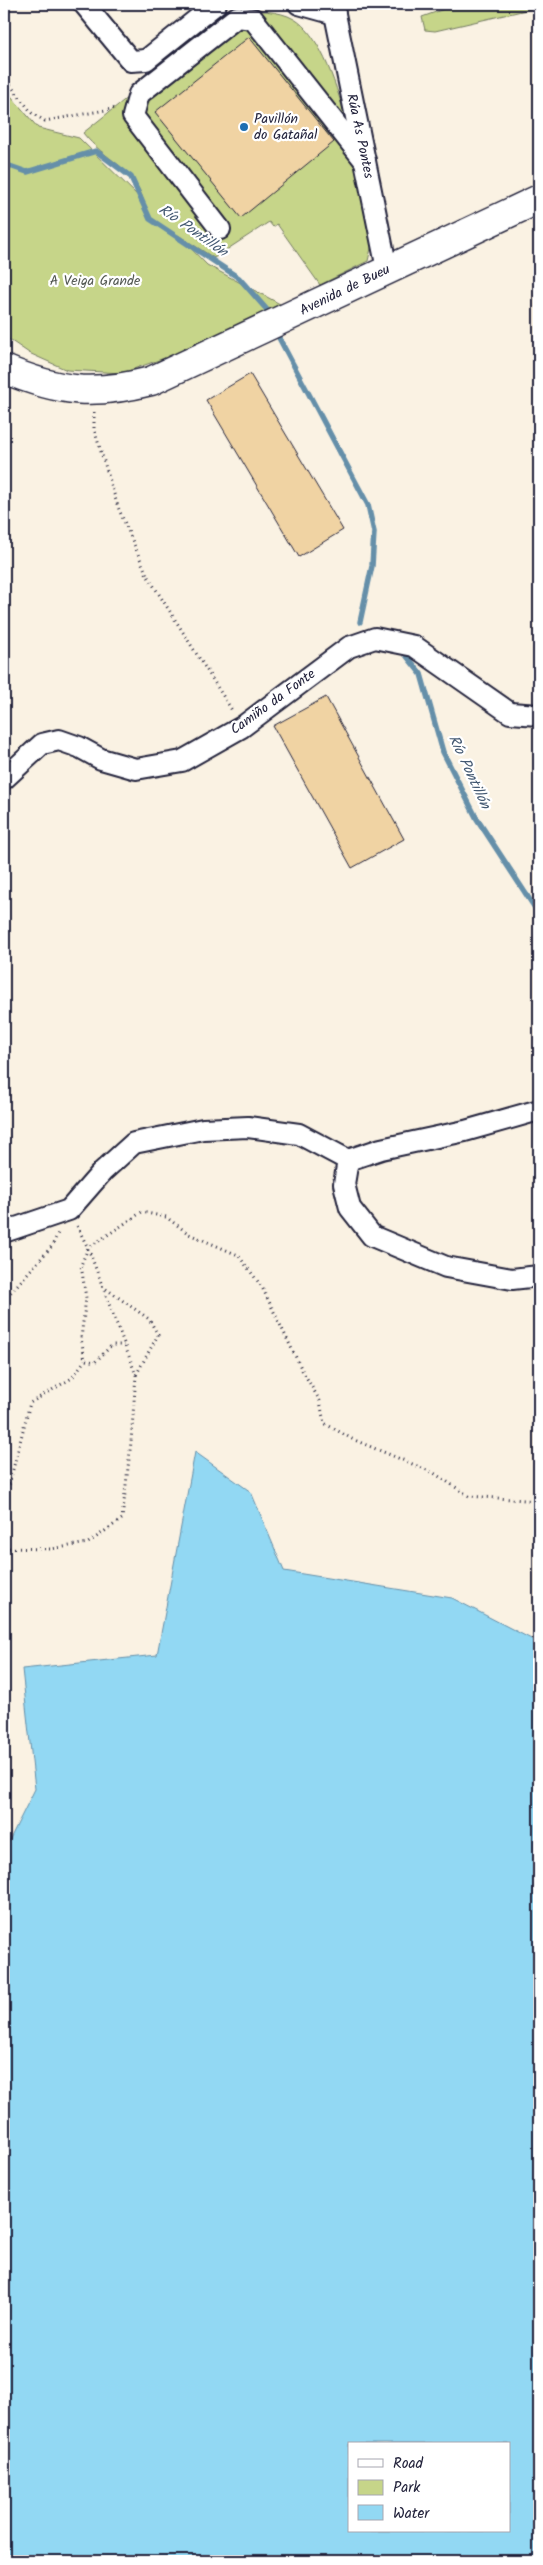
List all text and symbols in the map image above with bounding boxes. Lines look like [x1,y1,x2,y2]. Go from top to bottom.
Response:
street label: Rúa As Pontes [340,92,380,180]
place label: Pavillón do Gatañal [254,108,318,146]
marker: Pavillón do Gatañal [238,121,250,133]
water label: Río Pontillón [154,198,233,264]
street label: Avenida de Bueu [296,258,394,321]
park label: A Veiga Grande [50,270,141,292]
street label: Camiño da Fonte [226,663,321,741]
water label: Río Pontillón [441,731,497,814]
legend [348,2442,510,2532]
text: Road [393,2452,424,2476]
text: Park [393,2476,421,2500]
text: Water [393,2502,430,2526]

